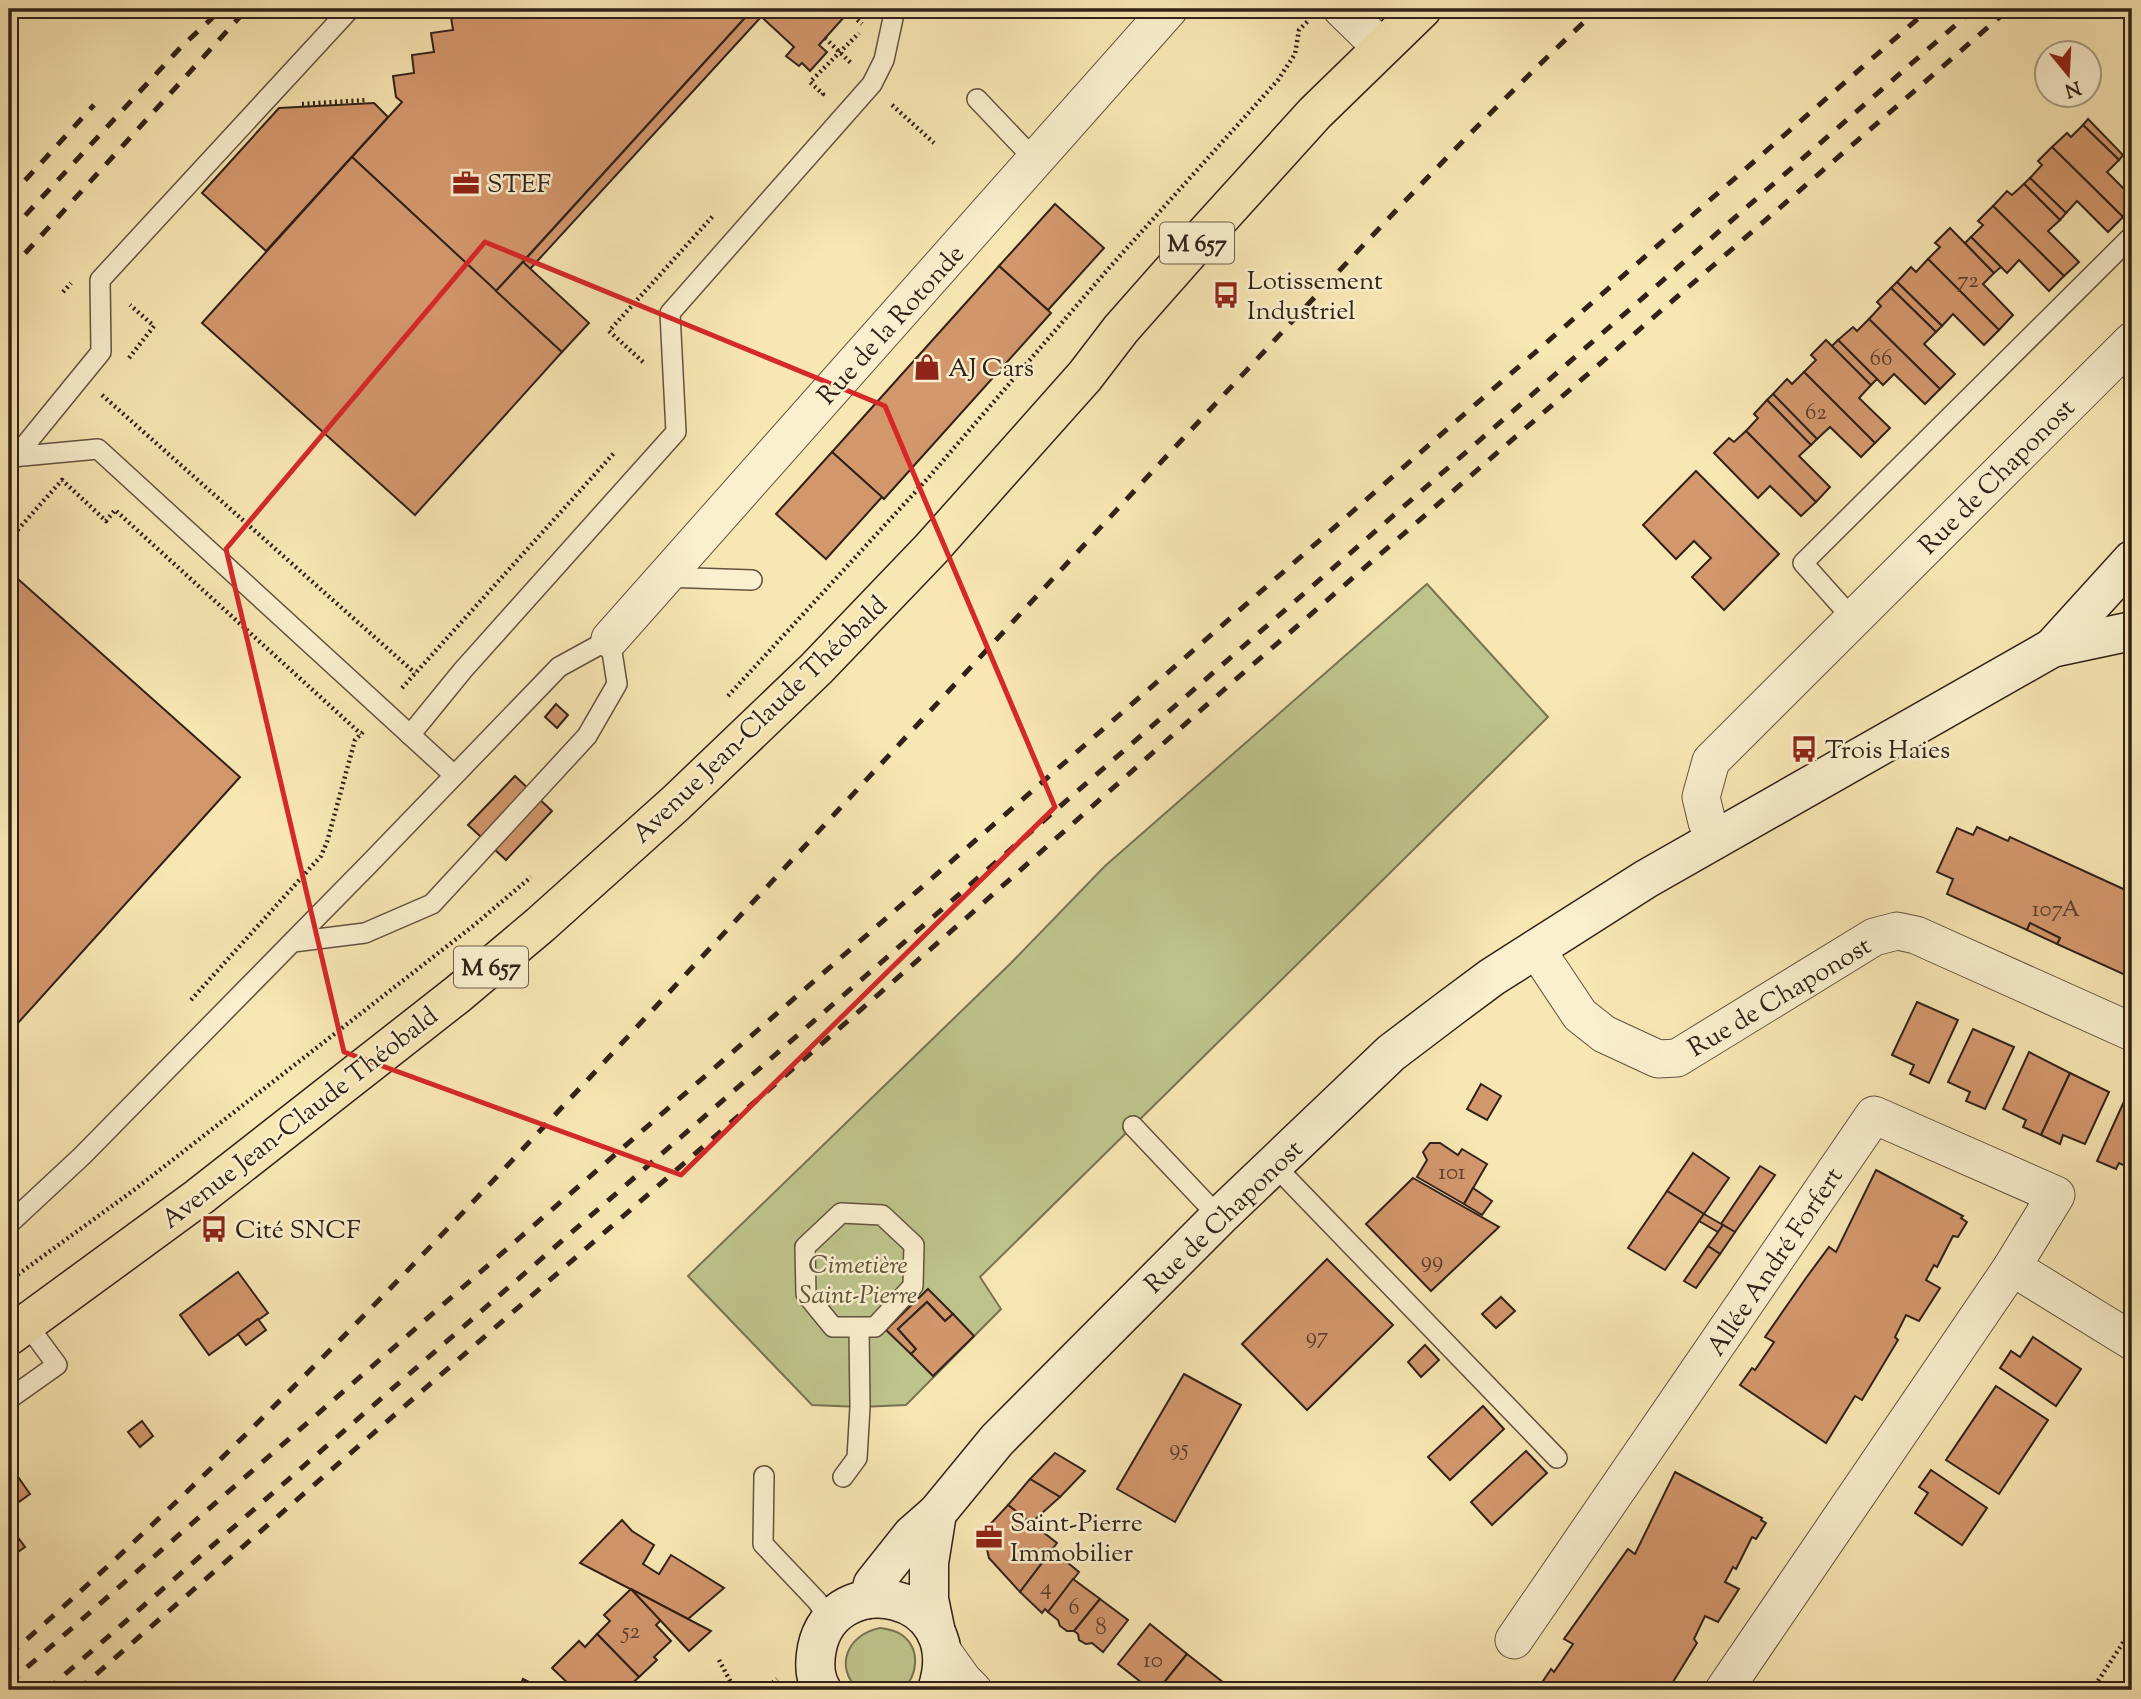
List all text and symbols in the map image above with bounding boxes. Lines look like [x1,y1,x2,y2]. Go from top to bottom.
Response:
north arrow [2032,38,2102,108]
text: N [2061,73,2084,103]
place label: STEF [487,167,551,204]
office icon: STEF [451,168,481,198]
road number: M 657 [1160,223,1234,264]
street label: Rue de la Rotonde [810,237,974,414]
place label: Lotissement Industriel [1247,264,1383,331]
house number: 72 [1957,265,1979,298]
bus stop icon: Lotissement Industriel [1211,280,1241,310]
house number: 66 [1870,343,1892,376]
place label: AJ Cars [948,351,1034,388]
shop icon: AJ Cars [912,352,942,382]
street label: Rue de Chaponost [1911,391,2084,564]
house number: 62 [1805,397,1827,430]
street label: Avenue Jean-Claude Théobald [625,588,897,853]
place label: Trois Haies [1825,733,1950,770]
bus stop icon: Trois Haies [1789,734,1819,764]
house number: 107A [2032,894,2081,927]
street label: Rue de Chaponost [1682,929,1879,1067]
road number: M 657 [454,946,528,987]
street label: Avenue Jean-Claude Théobald [154,999,447,1239]
street label: Rue de Chaponost [1137,1132,1312,1303]
house number: 101 [1438,1157,1466,1190]
street label: Allée André Forfert [1699,1161,1853,1364]
place label: Cité SNCF [235,1213,361,1250]
bus stop icon: Cité SNCF [199,1214,229,1244]
house number: 99 [1421,1245,1443,1278]
park label: Cimetière Saint-Pierre [799,1248,917,1315]
house number: 97 [1306,1321,1329,1354]
house number: 95 [1169,1433,1189,1466]
place label: Saint-Pierre Immobilier [1010,1506,1143,1573]
office icon: Saint-Pierre Immobilier [974,1522,1004,1552]
house number: 4 [1040,1572,1052,1605]
house number: 6 [1068,1592,1080,1625]
house number: 8 [1095,1612,1107,1645]
house number: 52 [620,1616,641,1649]
house number: 10 [1143,1645,1163,1678]

